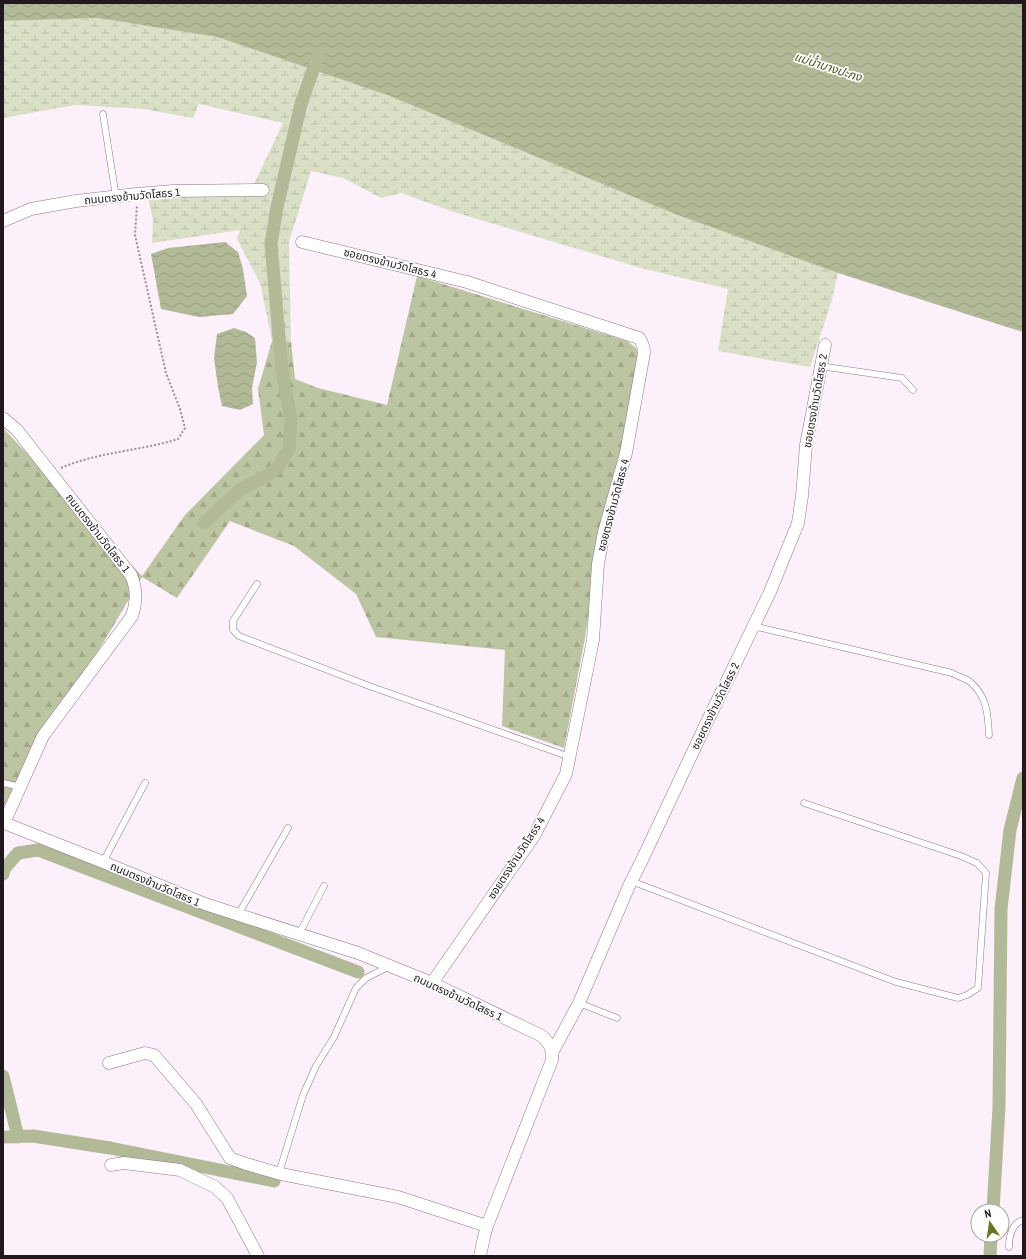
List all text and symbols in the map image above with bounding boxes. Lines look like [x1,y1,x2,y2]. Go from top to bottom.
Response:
water label: แม่น้ำบางปะกง [792,48,865,86]
street label: ถนนตรงข้ามวัดโสธร 1 [83,185,181,207]
street label: ซอยตรงข้ามวัดโสธร 4 [342,245,438,281]
street label: ซอยตรงข้ามวัดโสธร 2 [800,353,830,449]
street label: ซอยตรงข้ามวัดโสธร 4 [594,457,632,553]
street label: ถนนตรงข้ามวัดโสธร 1 [63,491,133,575]
street label: ซอยตรงข้ามวัดโสธร 2 [688,660,742,752]
street label: ซอยตรงข้ามวัดโสธร 4 [484,814,548,902]
street label: ถนนตรงข้ามวัดโสธร 1 [108,859,202,909]
street label: ถนนตรงข้ามวัดโสธร 1 [411,970,505,1024]
north arrow [970,1203,1010,1243]
text: N [983,1206,992,1221]

